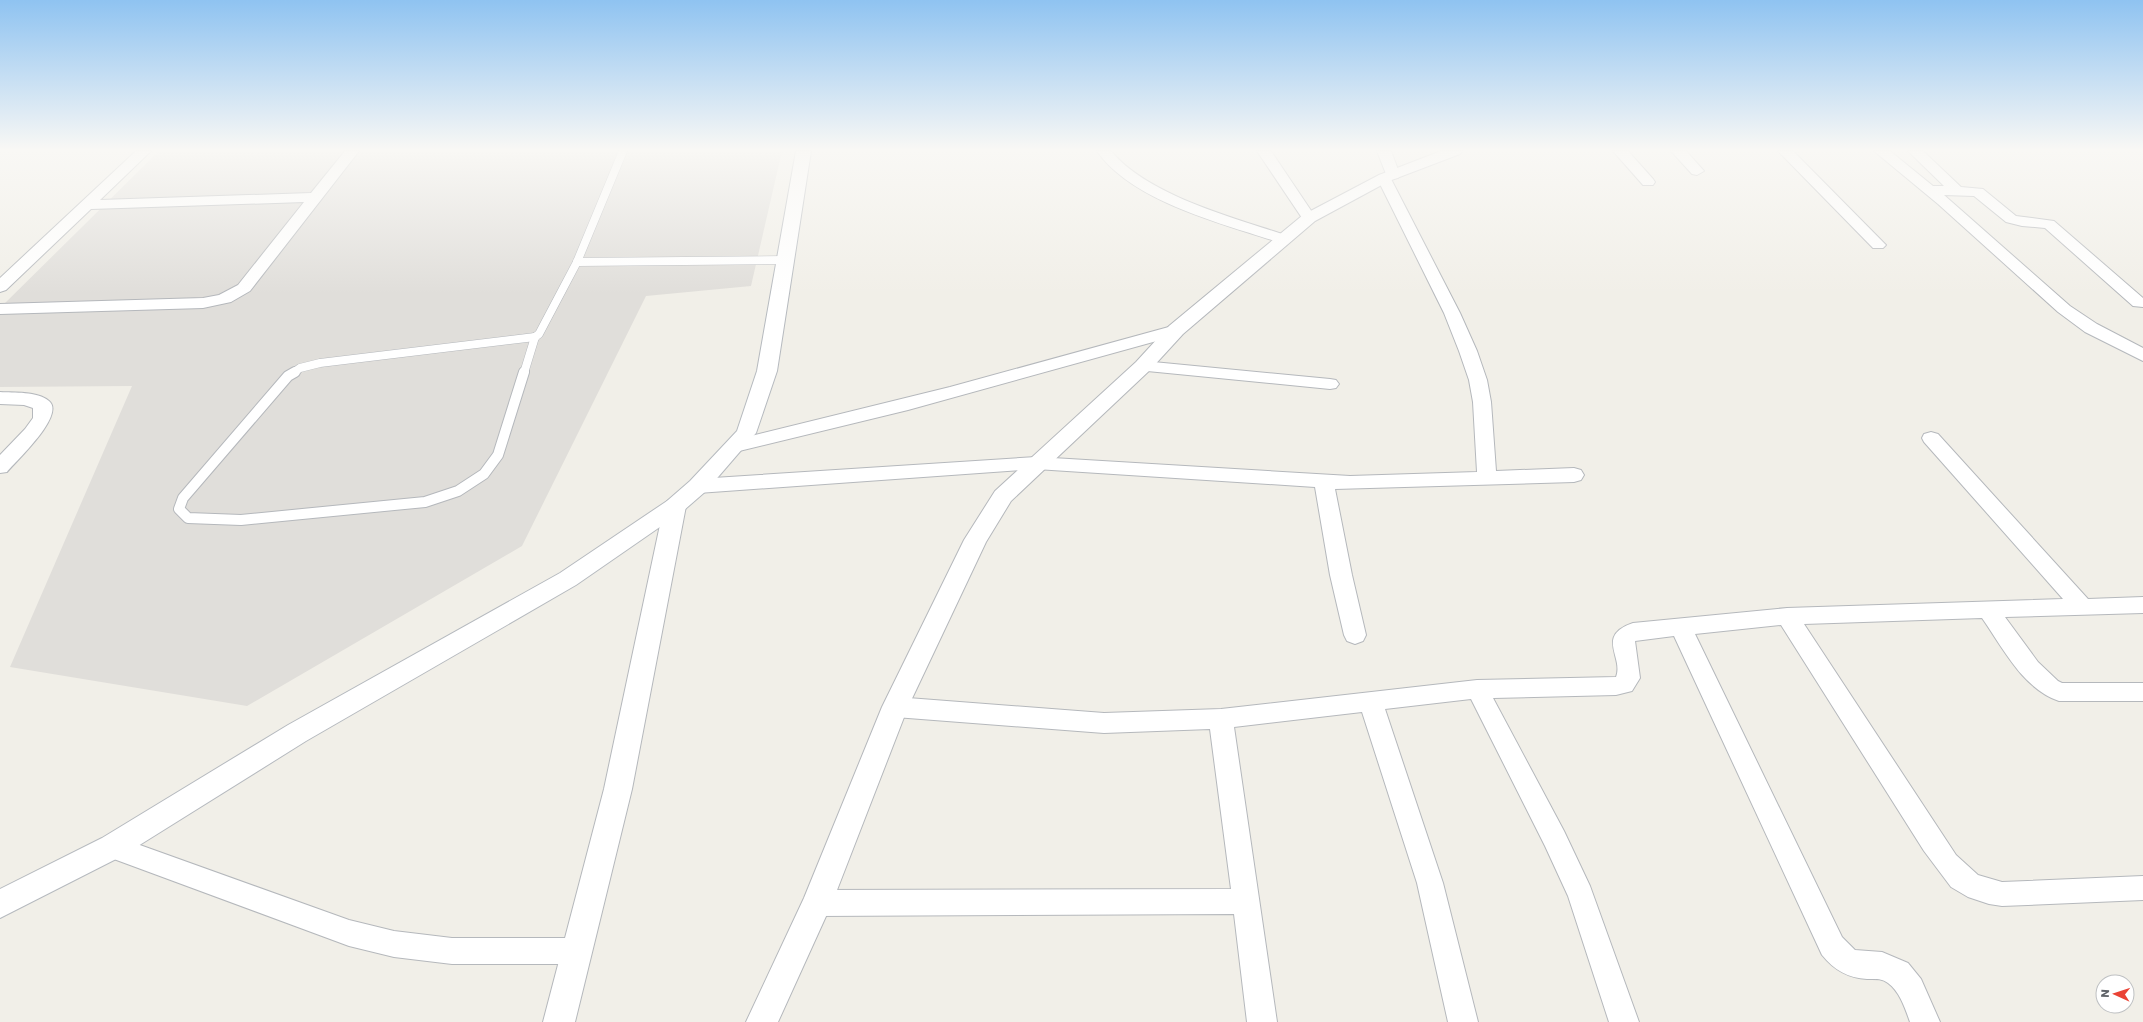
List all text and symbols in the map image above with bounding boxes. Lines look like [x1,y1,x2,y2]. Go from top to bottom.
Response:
north arrow [2095,974,2135,1014]
text: N [2097,989,2113,998]

